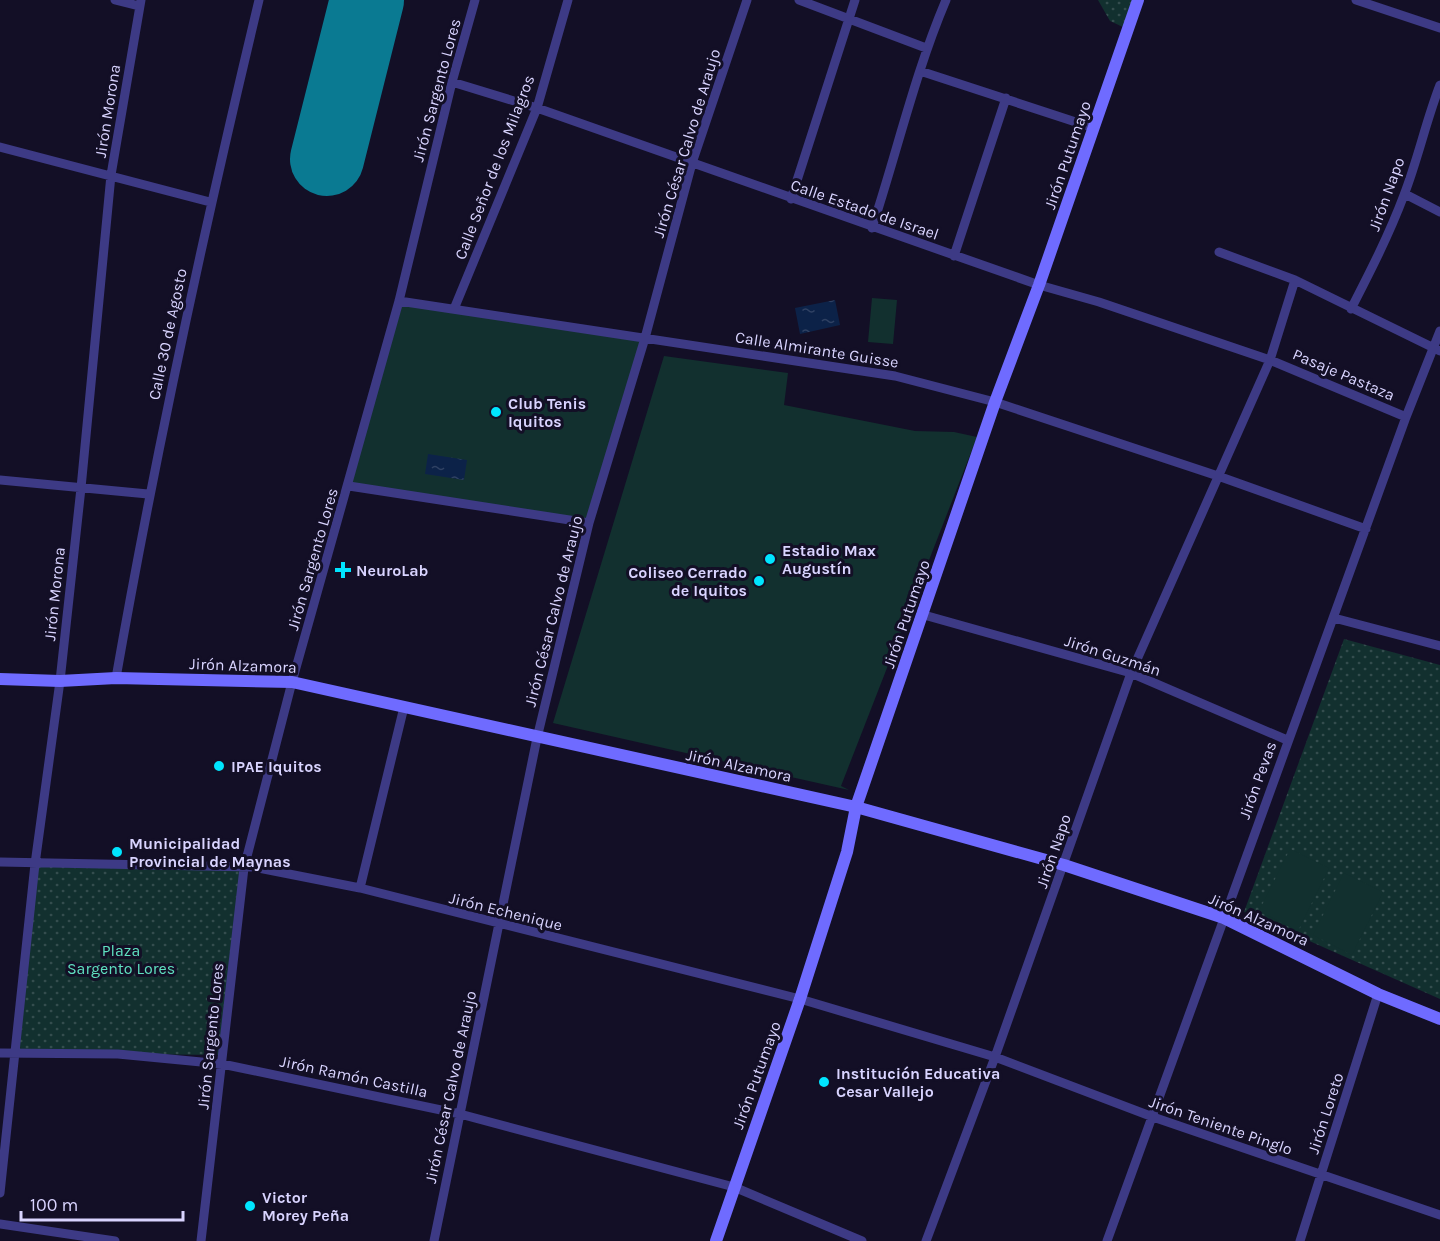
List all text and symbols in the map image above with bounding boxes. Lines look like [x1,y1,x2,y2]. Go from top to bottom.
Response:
street label: Jirón Sargento Lores [408,17,465,164]
street label: Jirón César Calvo de Araujo [649,46,724,240]
street label: Jirón Morona [91,63,124,159]
street label: Calle Señor de los Milagros [450,72,538,262]
street label: Jirón Putumayo [1040,98,1095,212]
street label: Jirón Napo [1364,155,1409,234]
street label: Calle Estado de Israel [788,175,941,244]
street label: Calle 30 de Agosto [144,267,191,402]
street label: Calle Almirante Guisse [734,327,900,372]
street label: Pasaje Pastaza [1290,344,1398,405]
place label: Club Tenis Iquitos [508,394,586,431]
marker: Club Tenis Iquitos [489,405,503,419]
street label: Jirón Sargento Lores [283,486,342,633]
street label: Jirón César Calvo de Araujo [521,514,586,709]
place label: Estadio Max Augustín [782,541,876,578]
street label: Jirón Morona [40,546,69,642]
marker: Estadio Max Augustín [763,552,777,566]
street label: Jirón Putumayo [879,557,934,671]
marker: NeuroLab [334,561,352,579]
place label: NeuroLab [356,561,429,580]
place label: Coliseo Cerrado de Iquitos [628,563,747,600]
marker: Coliseo Cerrado de Iquitos [752,574,766,588]
street label: Jirón Guzmán [1062,631,1163,680]
street label: Jirón Alzamora [189,654,297,677]
street label: Jirón Pevas [1235,739,1280,822]
street label: Jirón Alzamora [684,745,793,786]
place label: IPAE Iquitos [231,757,322,776]
marker: IPAE Iquitos [212,759,226,773]
street label: Jirón Napo [1032,812,1075,891]
place label: Municipalidad Provincial de Maynas [129,834,291,871]
marker: Municipalidad Provincial de Maynas [110,845,124,859]
street label: Jirón Echenique [447,888,564,935]
street label: Jirón Alzamora [1206,889,1312,950]
park label: Plaza Sargento Lores [67,941,175,978]
street label: Jirón Sargento Lores [193,962,228,1110]
street label: Jirón César Calvo de Araujo [421,989,480,1185]
street label: Jirón Putumayo [728,1019,785,1132]
street label: Jirón Ramón Castilla [278,1052,430,1101]
place label: Institución Educativa Cesar Vallejo [836,1064,1000,1101]
street label: Jirón Loreto [1303,1070,1348,1156]
marker: Institución Educativa Cesar Vallejo [817,1075,831,1089]
street label: Jirón Teniente Pinglo [1147,1092,1295,1159]
scale bar [21,1184,183,1222]
place label: Victor Morey Peña [262,1188,349,1225]
text: 100 m [30,1194,78,1216]
marker: Victor Morey Peña [243,1199,257,1213]

